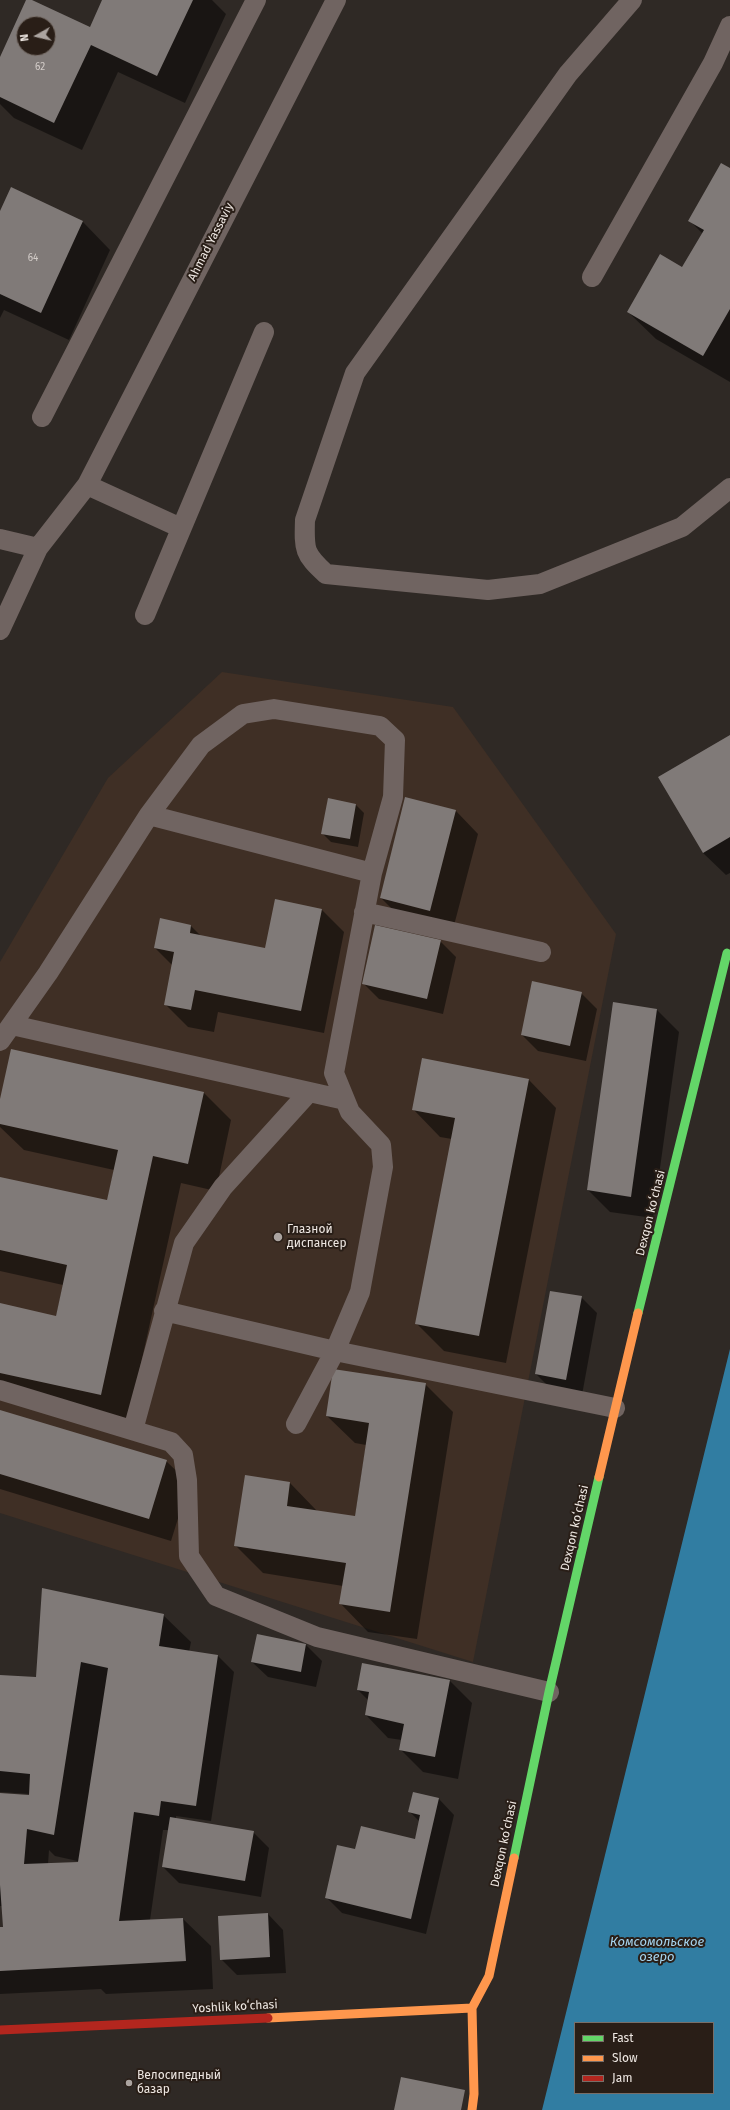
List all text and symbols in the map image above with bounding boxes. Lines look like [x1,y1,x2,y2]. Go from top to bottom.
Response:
north arrow [16,16,56,56]
text: N [18,33,32,42]
house number: 62 [35,61,45,73]
street label: Ahmad Yassaviy [185,201,237,283]
house number: 64 [28,252,38,264]
street label: Dexqon koʻchasi [633,1169,669,1257]
place label: Глазной диспансер [287,1223,347,1251]
marker: Глазной диспансер [272,1231,284,1243]
street label: Dexqon koʻchasi [558,1484,592,1572]
street label: Dexqon koʻchasi [488,1800,520,1888]
water label: Комсомольское озеро [610,1934,704,1965]
street label: Yoshlik koʻchasi [192,1998,278,2016]
legend [574,2022,714,2094]
text: Fast [612,2031,634,2045]
text: Slow [612,2051,638,2065]
place label: Велосипедный базар [137,2069,221,2097]
text: Jam [612,2071,632,2085]
marker: Велосипедный базар [124,2078,134,2088]

